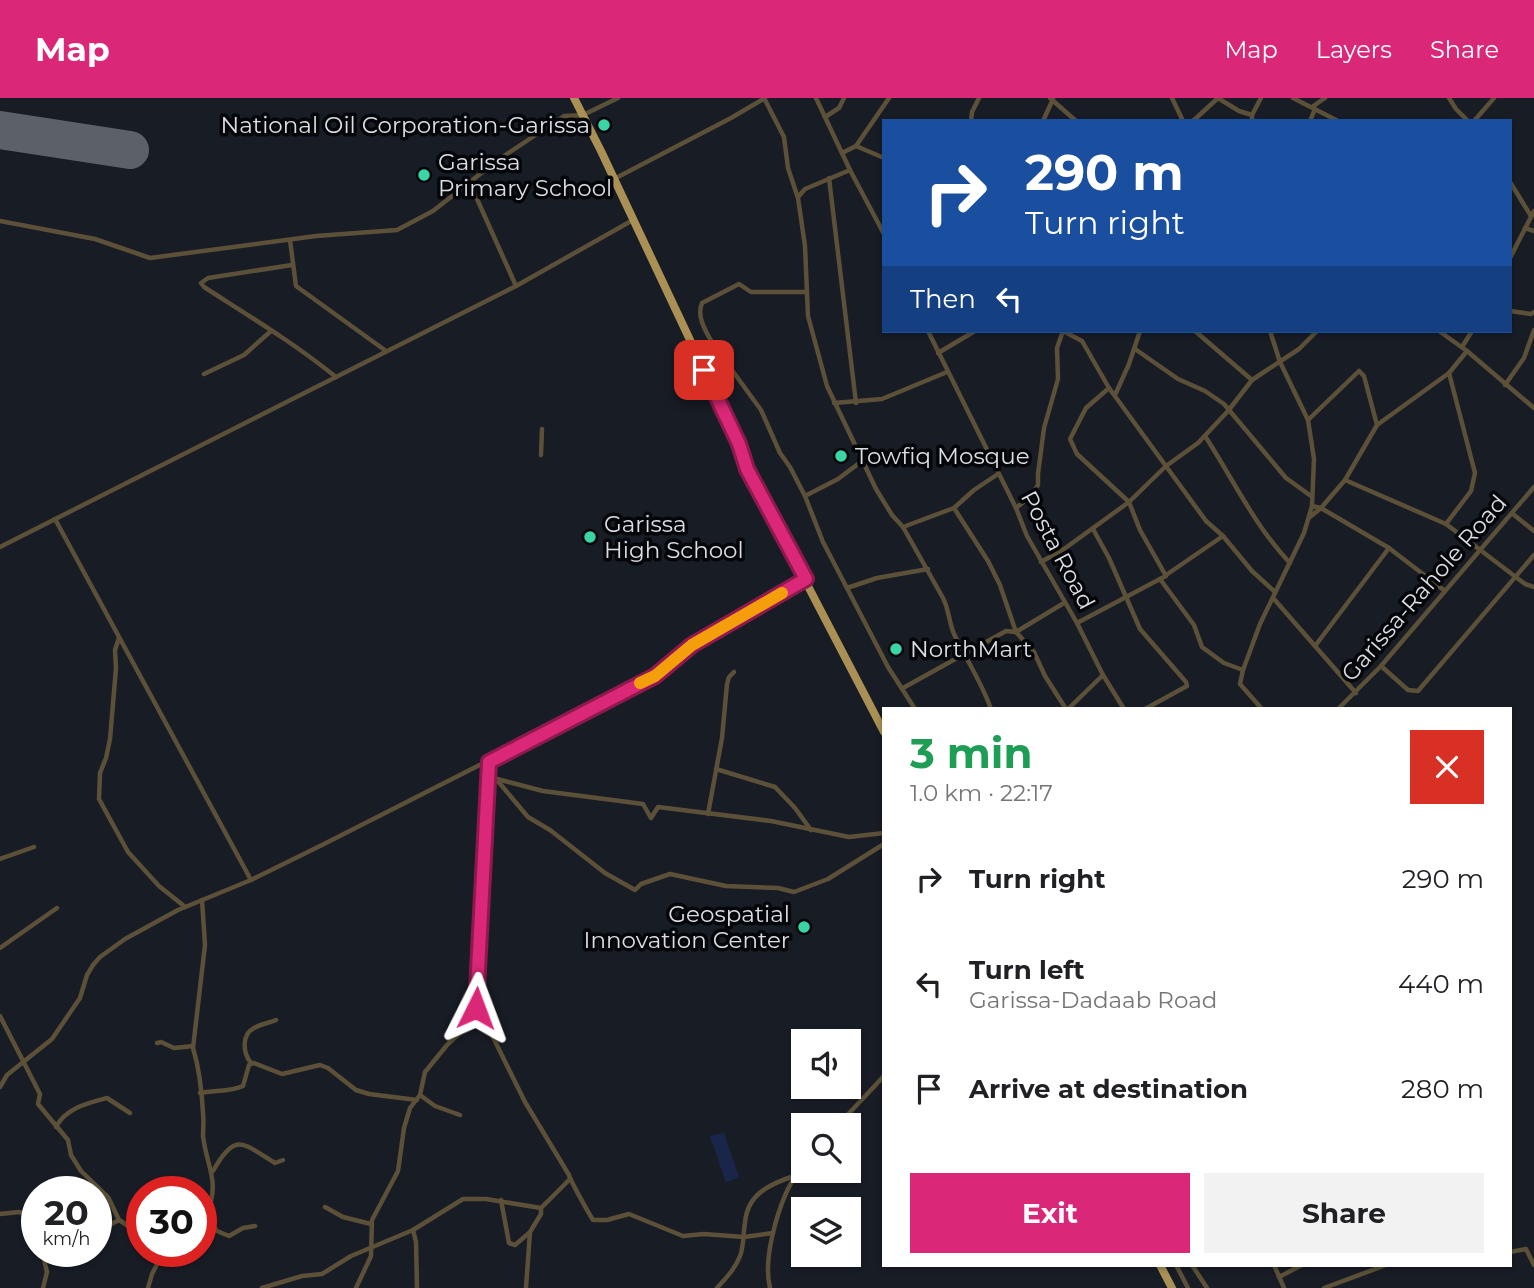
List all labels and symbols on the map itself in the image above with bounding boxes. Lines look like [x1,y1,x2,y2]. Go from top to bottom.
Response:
place label: National Oil Corporation-Garissa [221,111,590,139]
marker: National Oil Corporation-Garissa [596,117,612,133]
place label: Garissa Primary School [438,148,612,202]
marker: Garissa Primary School [416,167,432,183]
pin [674,340,734,400]
place label: Towfiq Mosque [855,442,1030,470]
marker: Towfiq Mosque [833,448,849,464]
street label: Posta Road [1015,486,1101,614]
street label: Garissa-Rahole Road [1335,489,1513,687]
place label: Garissa High School [604,510,744,564]
marker: Garissa High School [582,529,598,545]
place label: NorthMart [910,635,1032,663]
marker: NorthMart [888,641,904,657]
place label: Geospatial Innovation Center [584,900,790,954]
marker: Geospatial Innovation Center [796,919,812,935]
position arrow [439,971,513,1045]
speed limit sign: 30 [126,1176,217,1267]

